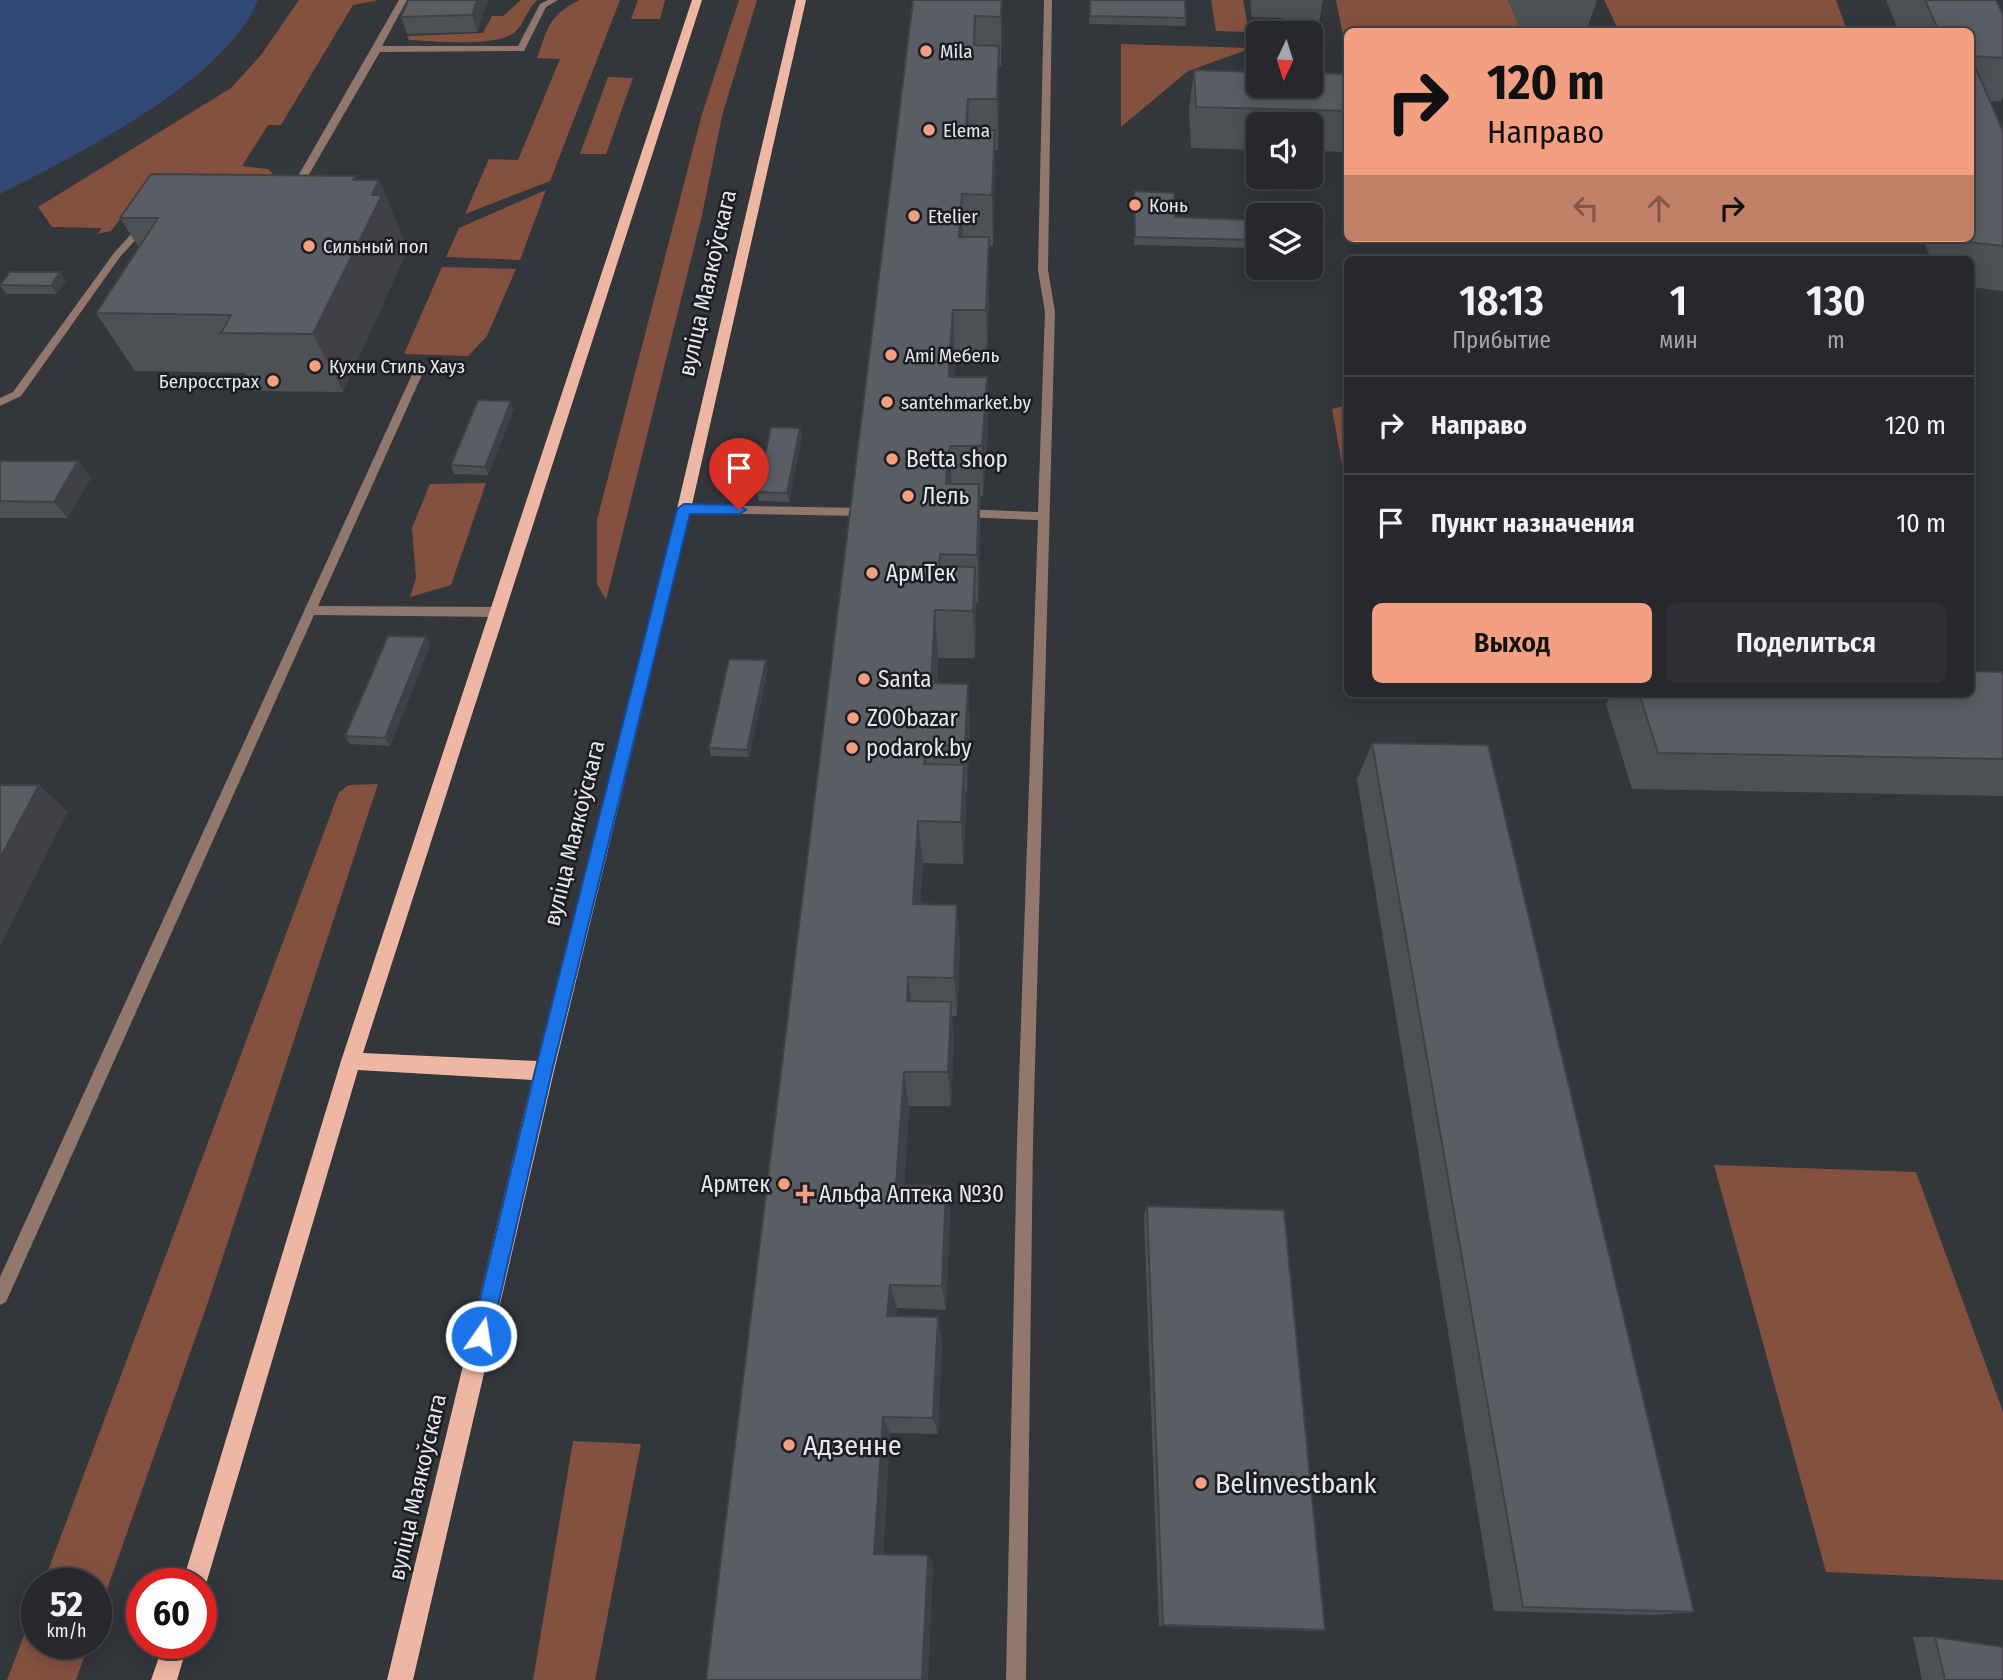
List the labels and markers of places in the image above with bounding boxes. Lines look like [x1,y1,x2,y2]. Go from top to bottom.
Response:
place label: Mila [940,40,973,63]
marker: Mila [918,43,934,59]
place label: Elema [943,119,990,142]
marker: Elema [921,122,937,138]
place label: Конь [1149,194,1188,217]
marker: Конь [1127,197,1143,213]
place label: Etelier [928,205,978,228]
marker: Etelier [906,208,922,224]
place label: Сильный пол [323,235,428,258]
marker: Сильный пол [301,238,317,254]
place label: Ami Мебель [905,344,1000,367]
marker: Ami Мебель [883,347,899,363]
place label: Кухни Стиль Хауз [329,355,465,378]
marker: Кухни Стиль Хауз [307,358,323,374]
place label: Белросстрах [159,370,260,393]
marker: Белросстрах [265,373,281,389]
place label: santehmarket.by [901,391,1032,414]
marker: santehmarket.by [879,394,895,410]
pin [709,438,769,510]
place label: Betta shop [906,445,1008,473]
marker: Betta shop [884,451,900,467]
place label: Лель [922,482,969,510]
marker: Лель [900,488,916,504]
place label: АрмТек [886,559,956,587]
marker: АрмТек [864,565,880,581]
place label: Santa [878,665,931,693]
marker: Santa [856,671,872,687]
place label: ZOObazar [867,704,958,732]
marker: ZOObazar [845,710,861,726]
place label: podarok.by [866,734,972,762]
marker: podarok.by [844,740,860,756]
place label: Армтек [701,1170,770,1198]
marker: Армтек [776,1176,792,1192]
place label: Альфа Аптека №30 [819,1180,1004,1208]
marker: Альфа Аптека №30 [797,1186,813,1202]
place label: Адзенне [803,1429,902,1462]
marker: Адзенне [781,1437,797,1453]
place label: Belinvestbank [1215,1467,1378,1500]
marker: Belinvestbank [1193,1475,1209,1491]

